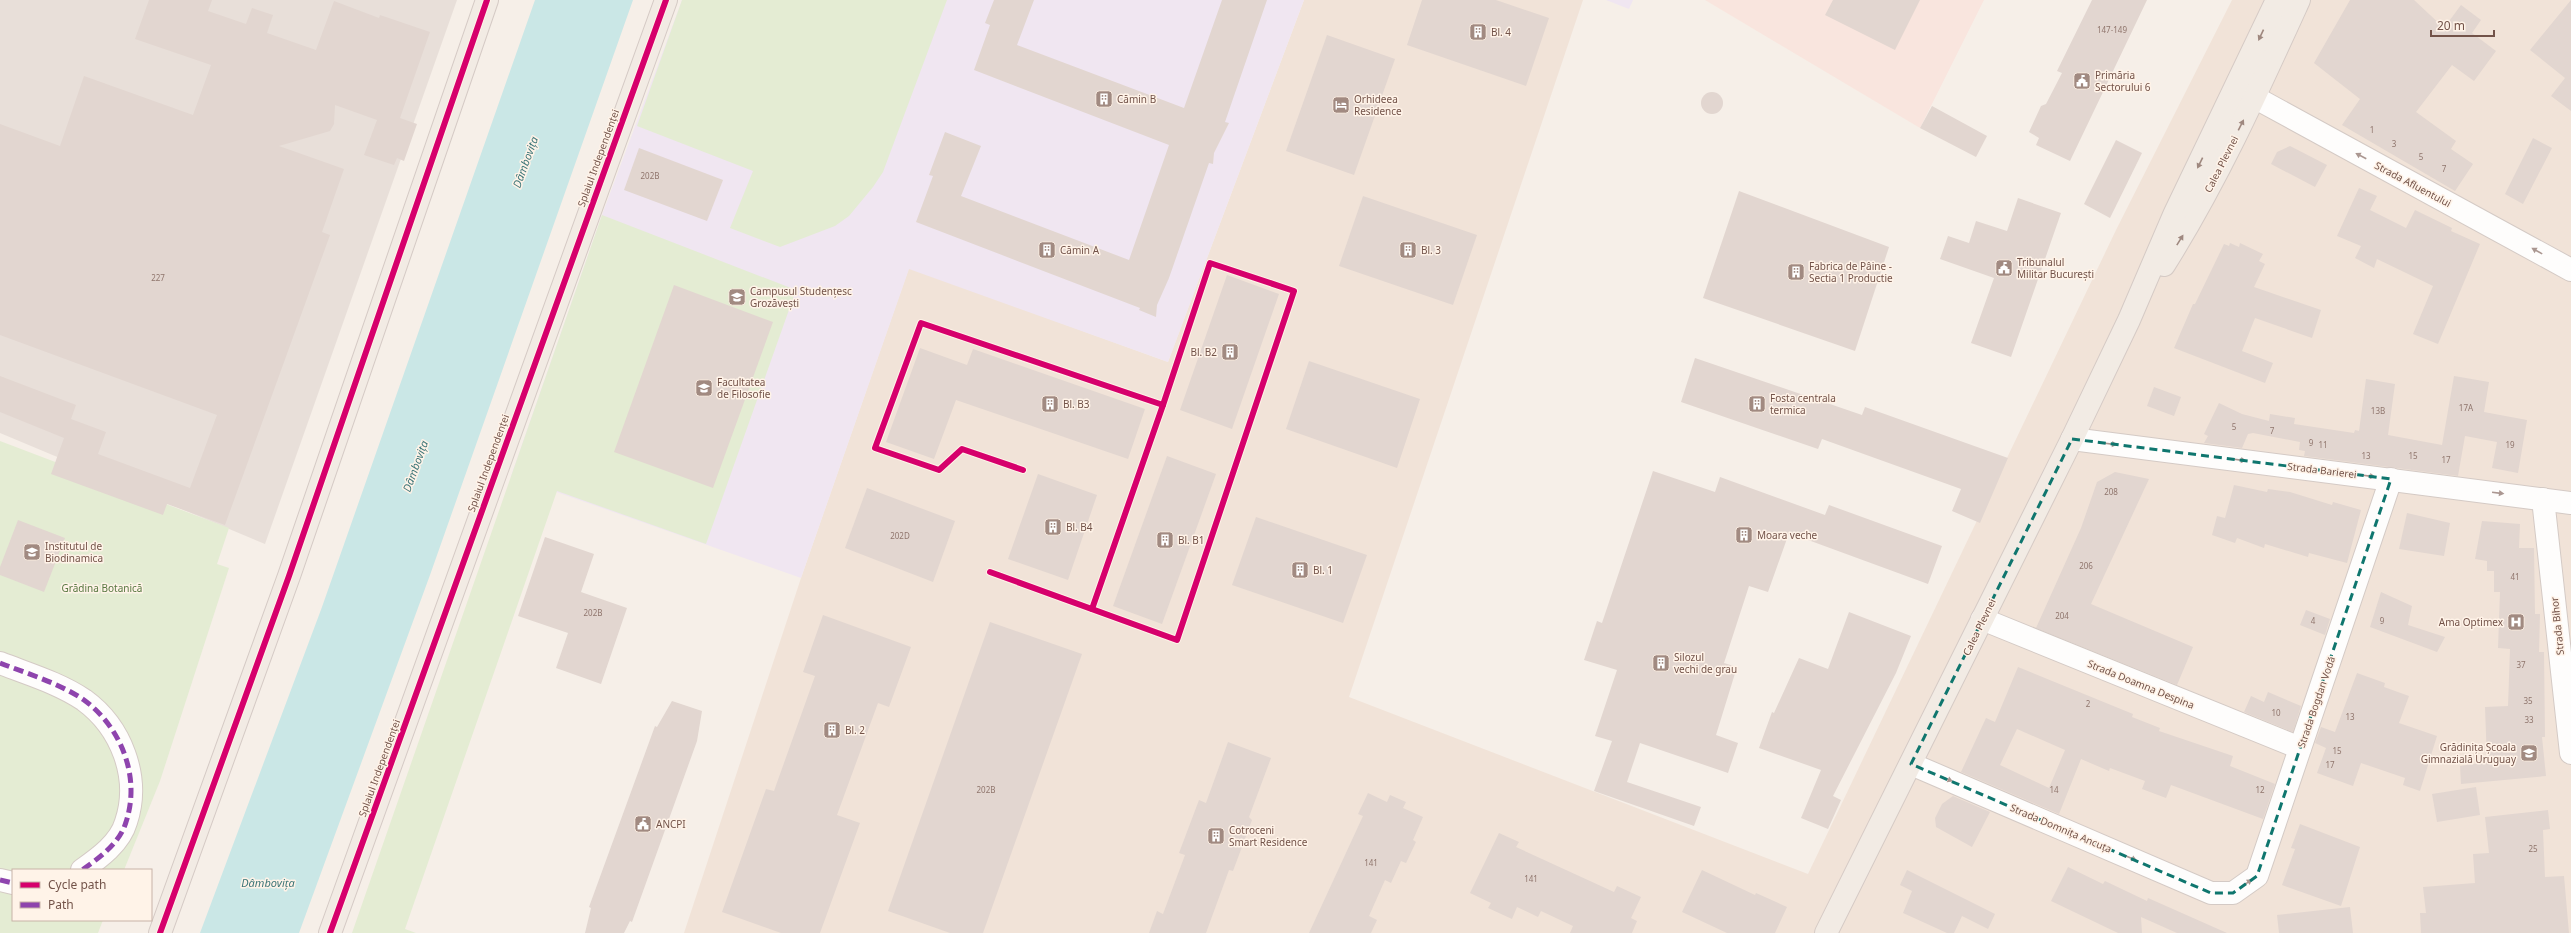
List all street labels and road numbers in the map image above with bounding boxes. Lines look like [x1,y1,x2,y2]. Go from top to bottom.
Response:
street label: Splaiul Independenței [574,107,622,209]
street label: Calea Plevnei [2201,133,2241,195]
street label: Strada Afluentului [2372,158,2454,210]
street label: Splaiul Independenței [464,412,512,514]
street label: Strada Barierei [2287,459,2357,481]
street label: Calea Plevnei [1959,596,1999,658]
street label: Strada Bihor [2547,596,2567,656]
street label: Strada Bogdan Vodă [2294,654,2338,750]
street label: Strada Doamna Despina [2086,656,2196,712]
street label: Splaiul Independenței [355,717,403,819]
street label: Strada Domnița Ancuța [2008,800,2114,856]

